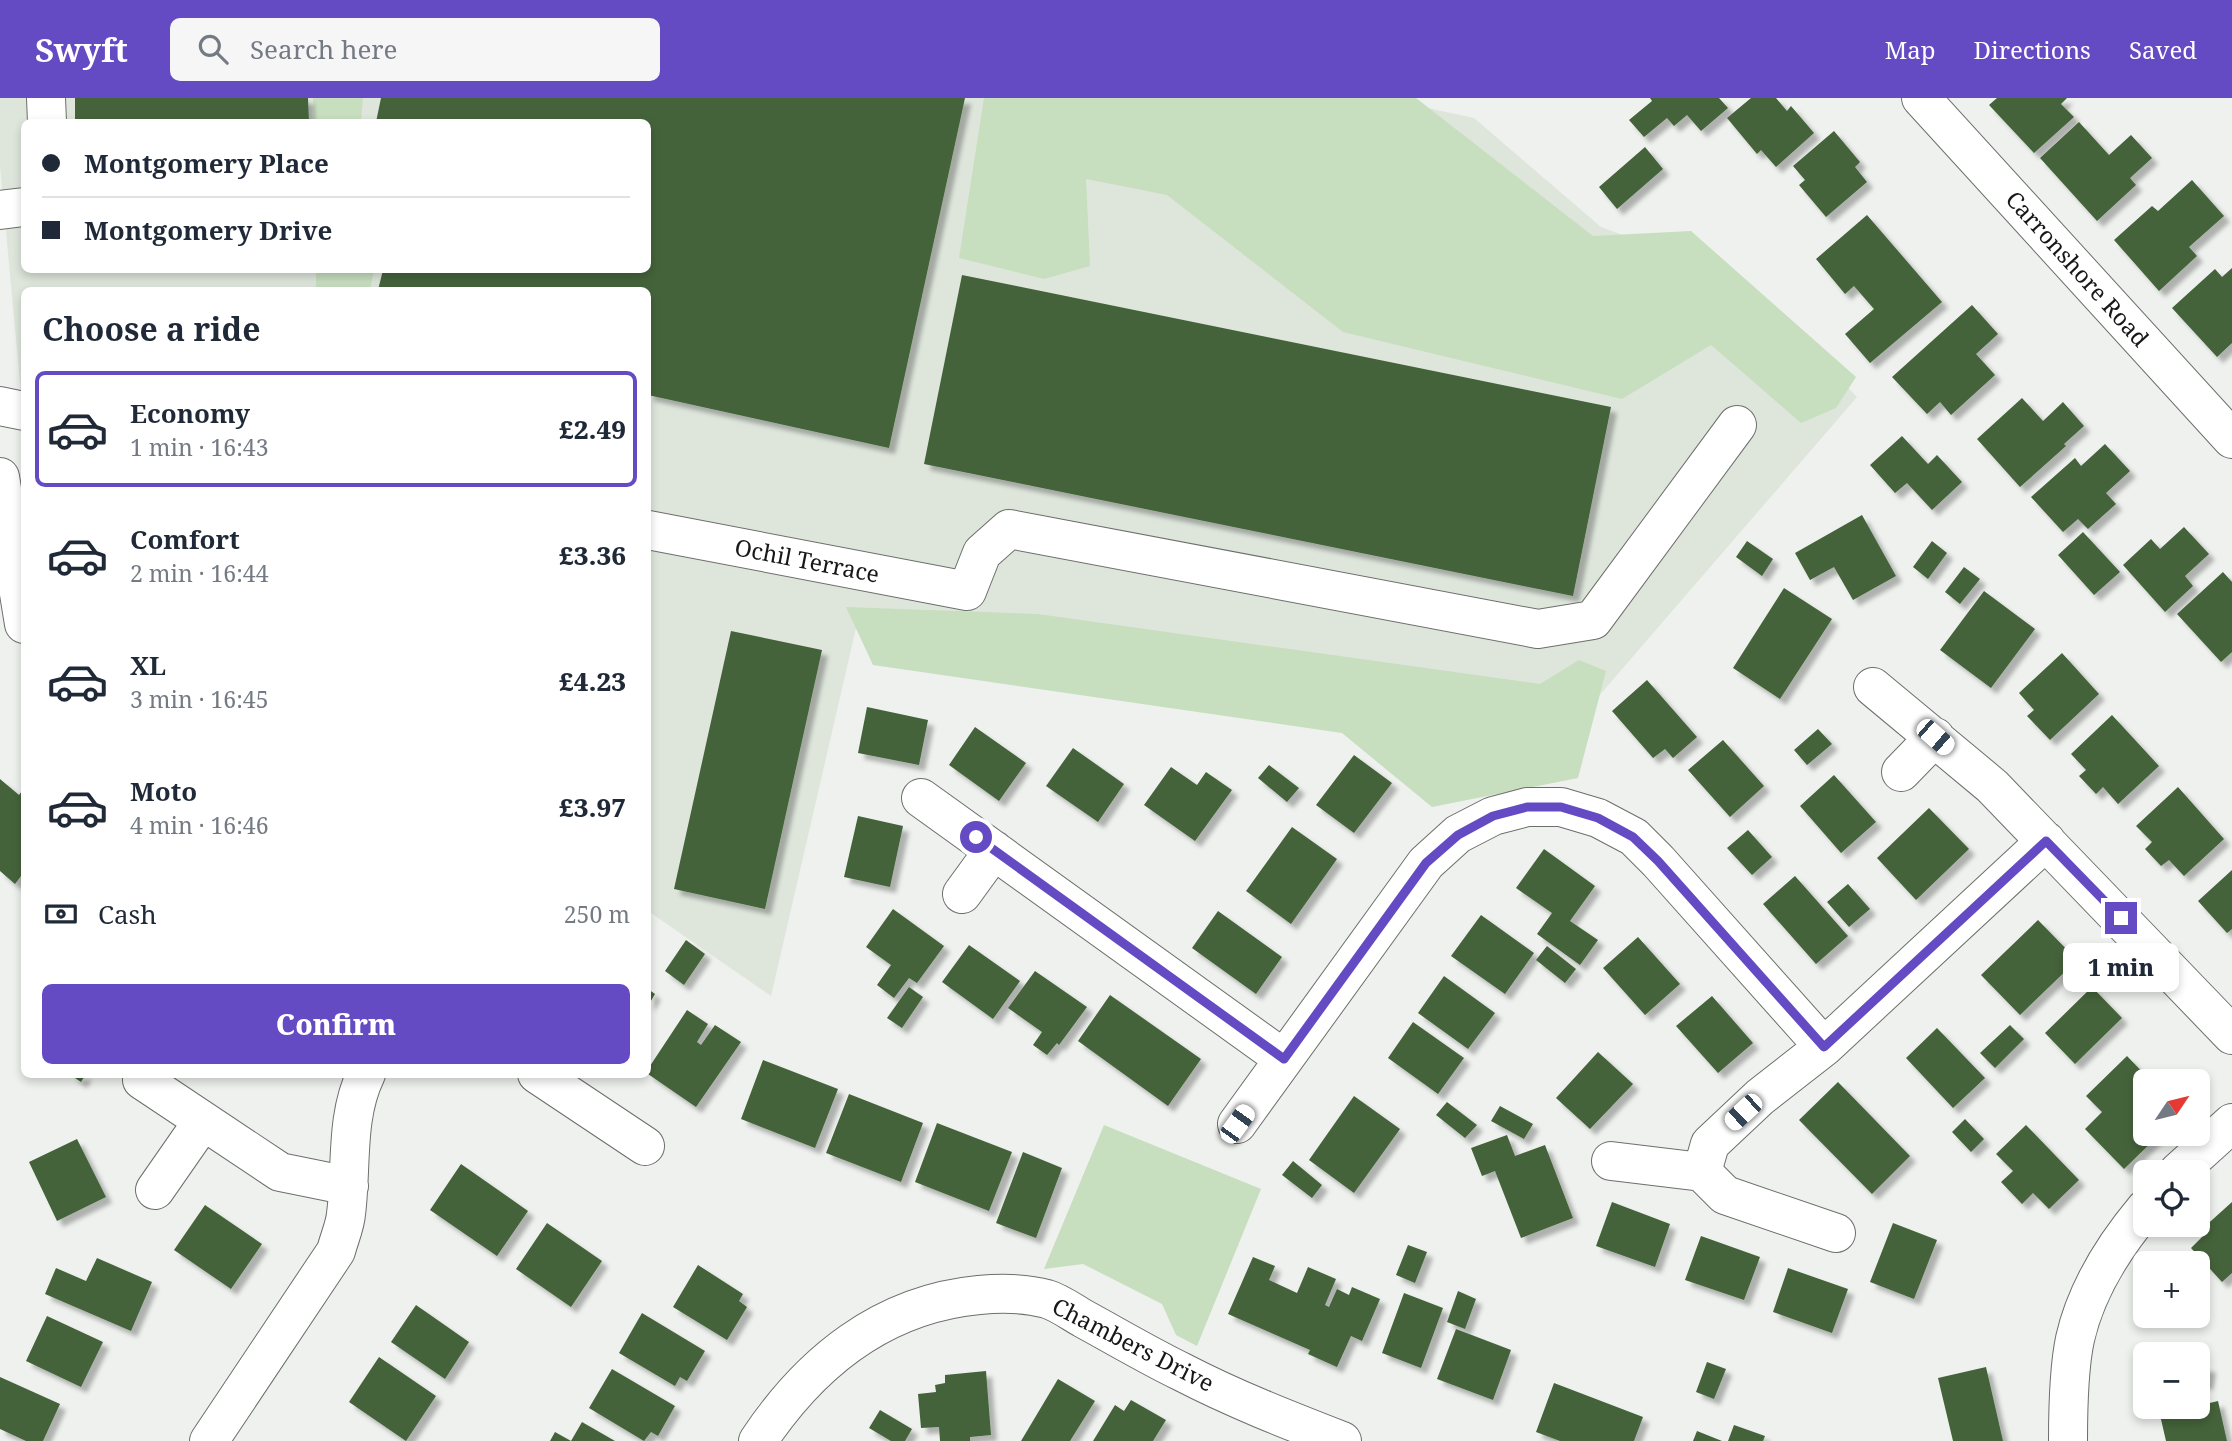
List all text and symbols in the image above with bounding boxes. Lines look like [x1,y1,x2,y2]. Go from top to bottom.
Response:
search box [170,18,660,81]
text: Swyft [35,27,128,72]
icon: search [194,30,232,68]
text: Search here [250,31,398,67]
text: Map [1885,33,1936,66]
text: Directions [1974,33,2091,66]
text: Saved [2129,33,2197,66]
text: Montgomery Place [84,145,329,181]
street label: Carronshore Road [1999,183,2156,353]
text: Montgomery Drive [84,212,332,248]
text: Choose a ride [42,307,261,350]
text: Economy [130,395,250,431]
icon: car [46,398,109,461]
text: £2.49 [559,411,626,447]
text: 1 min · 16:43 [130,431,268,463]
text: Comfort [130,521,240,557]
icon: car [46,524,109,587]
street label: Ochil Terrace [732,530,882,590]
text: £3.36 [559,537,626,573]
text: 2 min · 16:44 [130,557,268,589]
text: XL [130,647,166,683]
icon: car [46,650,109,713]
text: £4.23 [559,663,626,699]
text: 3 min · 16:45 [130,683,268,715]
car [1913,715,1958,759]
text: Moto [130,773,197,809]
icon: car [46,776,109,839]
text: £3.97 [559,789,626,825]
text: 4 min · 16:46 [130,809,268,841]
route start [960,821,992,853]
icon: cash [42,895,80,933]
text: Cash [98,896,157,932]
text: 250 m [564,898,630,930]
route end [2105,902,2137,934]
callout: 1 min [2063,942,2179,992]
text: 1 min [2088,951,2154,983]
button: Confirm [42,984,630,1064]
north arrow [2133,1069,2210,1146]
map controls [2133,1069,2210,1419]
car [1721,1090,1766,1134]
car [1217,1101,1258,1147]
button: locate [2133,1160,2210,1237]
button: + [2133,1251,2210,1328]
street label: Chambers Drive [1047,1290,1220,1399]
button: − [2133,1342,2210,1419]

